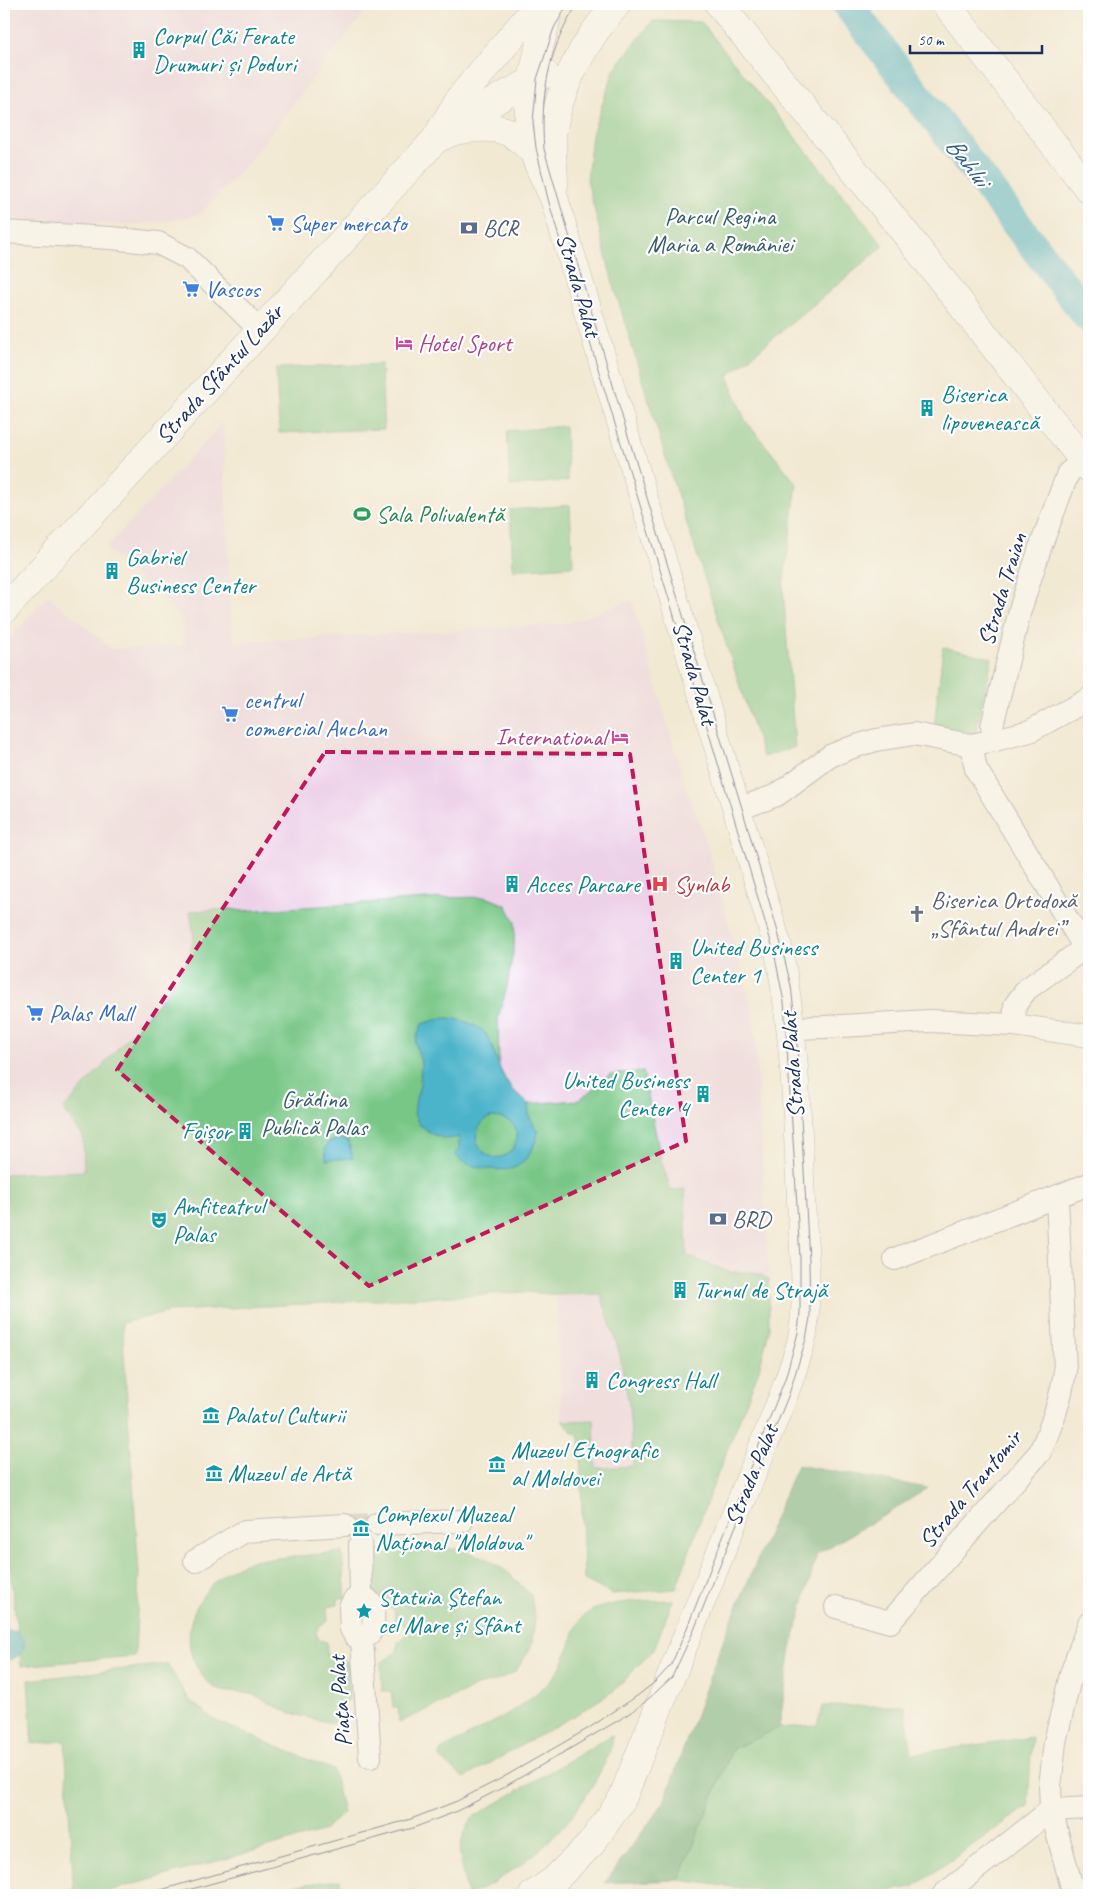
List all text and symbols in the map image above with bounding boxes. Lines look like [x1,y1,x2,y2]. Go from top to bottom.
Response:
place label: Corpul Căi Ferate Drumuri și Poduri [153,21,298,79]
scale bar [910,22,1043,54]
text: 50 m [918,31,945,50]
building icon: Corpul Căi Ferate Drumuri și Poduri [129,40,149,60]
water label: Bahlui [938,131,1000,198]
park label: Parcul Regina Maria a României [647,201,796,259]
place label: Super mercato [290,208,409,238]
supermarket icon: Super mercato [266,213,286,233]
place label: BCR [483,213,520,243]
bank icon: BCR [459,218,479,238]
street label: Strada Palat [550,230,609,342]
place label: Vascos [205,274,261,304]
supermarket icon: Vascos [181,279,201,299]
street label: Strada Sfântul Lazăr [148,296,291,450]
place label: Hotel Sport [418,328,513,358]
hotel icon: Hotel Sport [394,333,414,353]
place label: Biserica lipovenească [941,379,1041,437]
building icon: Biserica lipovenească [917,398,937,418]
place label: Sala Polivalentă [376,499,506,529]
sports icon: Sala Polivalentă [352,504,372,524]
street label: Strada Traian [971,529,1033,649]
place label: Gabriel Business Center [126,542,257,600]
building icon: Gabriel Business Center [102,561,122,581]
street label: Strada Palat [666,618,725,730]
place label: centrul comercial Auchan [244,685,387,743]
supermarket icon: centrul comercial Auchan [220,704,240,724]
place label: International [496,722,610,752]
hotel icon: International [610,727,630,747]
place label: Acces Parcare [526,869,642,899]
place label: Synlab [674,869,731,899]
building icon: Acces Parcare [502,874,522,894]
hospital icon: Synlab [650,874,670,894]
place label: Biserica Ortodoxă „Sfântul Andrei” [931,885,1079,943]
church icon: Biserica Ortodoxă „Sfântul Andrei” [907,904,927,924]
place label: United Business Center 1 [690,932,820,990]
building icon: United Business Center 1 [666,951,686,971]
place label: Palas Mall [49,998,137,1028]
supermarket icon: Palas Mall [25,1003,45,1023]
street label: Strada Palat [773,1009,811,1119]
place label: United Business Center 4 [562,1065,692,1123]
park label: Grădina Publică Palas [261,1084,369,1142]
building icon: United Business Center 4 [693,1084,713,1104]
place label: Foișor [182,1116,233,1146]
building icon: Foișor [235,1121,255,1141]
place label: Amfiteatrul Palas [173,1191,268,1249]
place label: BRD [732,1204,772,1234]
bank icon: BRD [708,1209,728,1229]
theatre icon: Amfiteatrul Palas [149,1210,169,1230]
place label: Turnul de Strajă [694,1275,830,1305]
building icon: Turnul de Strajă [670,1280,690,1300]
place label: Congress Hall [606,1365,719,1395]
building icon: Congress Hall [582,1370,602,1390]
place label: Palatul Culturii [225,1400,347,1430]
museum icon: Palatul Culturii [201,1405,221,1425]
street label: Strada Palat [717,1418,786,1530]
street label: Strada Trantomir [912,1422,1030,1554]
place label: Muzeul Etnografic al Moldovei [511,1435,659,1493]
museum icon: Muzeul Etnografic al Moldovei [487,1454,507,1474]
place label: Muzeul de Artă [228,1458,353,1488]
museum icon: Muzeul de Artă [204,1463,224,1483]
place label: Complexul Muzeal Național "Moldova" [375,1499,533,1557]
museum icon: Complexul Muzeal Național "Moldova" [351,1518,371,1538]
place label: Statuia Ștefan cel Mare și Sfânt [378,1582,522,1640]
place icon: Statuia Ștefan cel Mare și Sfânt [354,1601,374,1621]
street label: Piața Palat [322,1652,358,1748]

